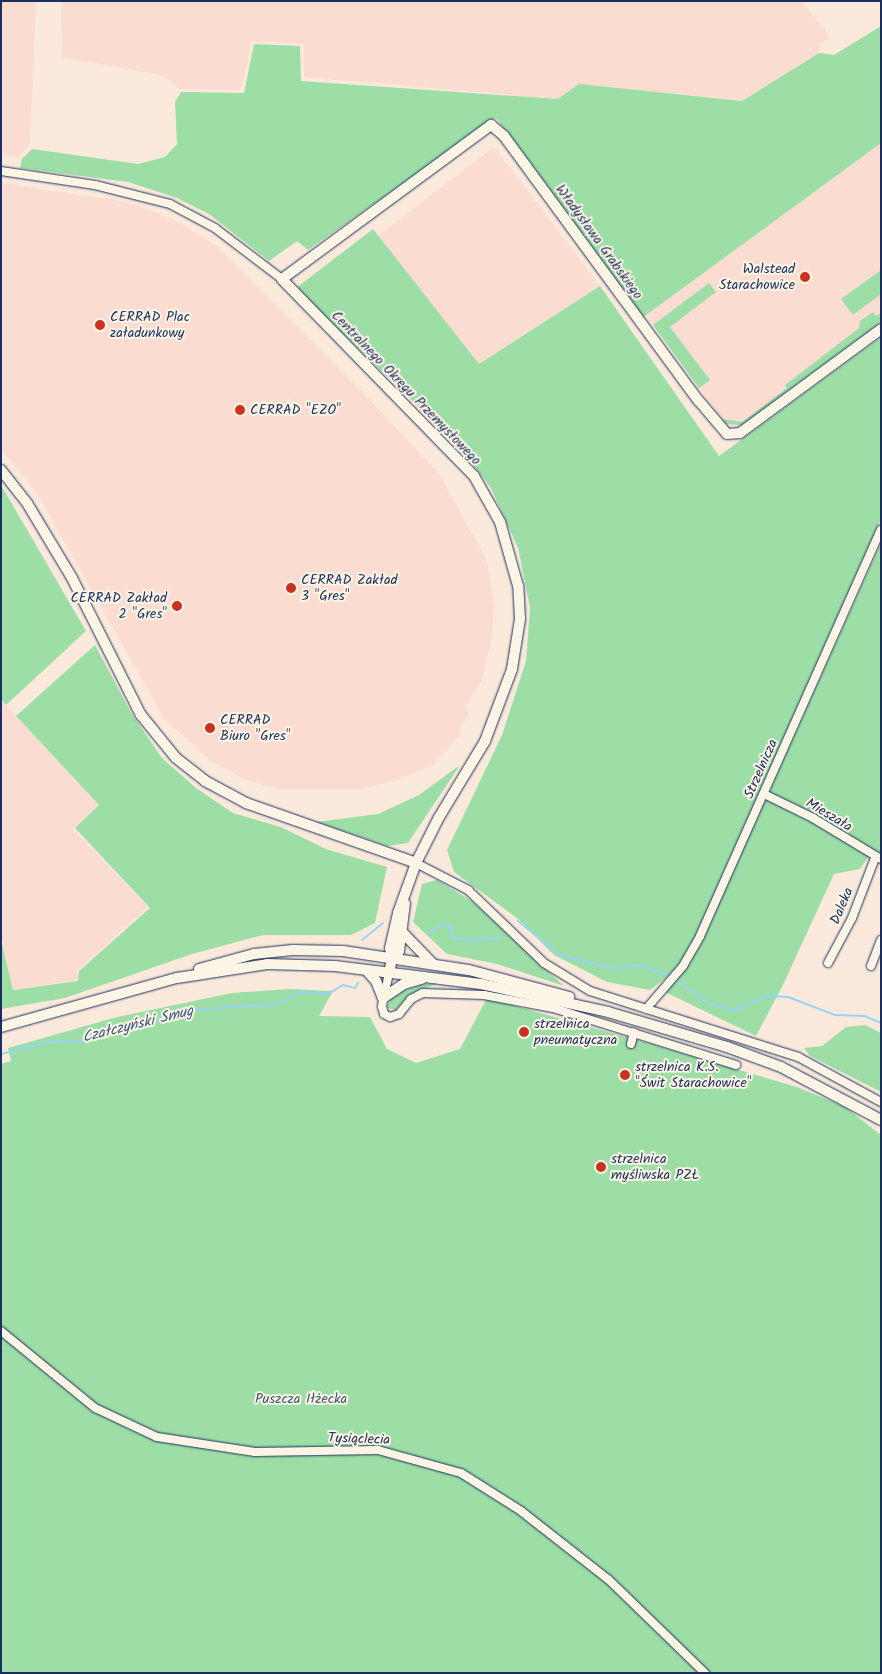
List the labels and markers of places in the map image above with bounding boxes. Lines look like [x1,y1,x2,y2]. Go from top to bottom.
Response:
place label: Walstead Starachowice [719,261,795,294]
marker: Walstead Starachowice [799,271,811,283]
place label: CERRAD Plac załadunkowy [110,309,190,342]
marker: CERRAD Plac załadunkowy [94,319,106,331]
place label: CERRAD "EZO" [250,402,341,418]
marker: CERRAD "EZO" [234,404,246,416]
place label: CERRAD Zakład 3 "Gres" [301,572,398,604]
marker: CERRAD Zakład 3 "Gres" [285,582,297,594]
place label: CERRAD Zakład 2 "Gres" [70,590,167,622]
marker: CERRAD Zakład 2 "Gres" [171,600,183,612]
place label: CERRAD Biuro "Gres" [220,712,290,744]
marker: CERRAD Biuro "Gres" [204,722,216,734]
place label: strzelnica pneumatyczna [534,1016,617,1048]
marker: strzelnica pneumatyczna [518,1026,530,1038]
place label: strzelnica K.S. "Świt Starachowice" [635,1059,751,1092]
marker: strzelnica K.S. "Świt Starachowice" [619,1069,631,1081]
place label: strzelnica myśliwska PZŁ [611,1151,699,1184]
marker: strzelnica myśliwska PZŁ [595,1161,607,1173]

